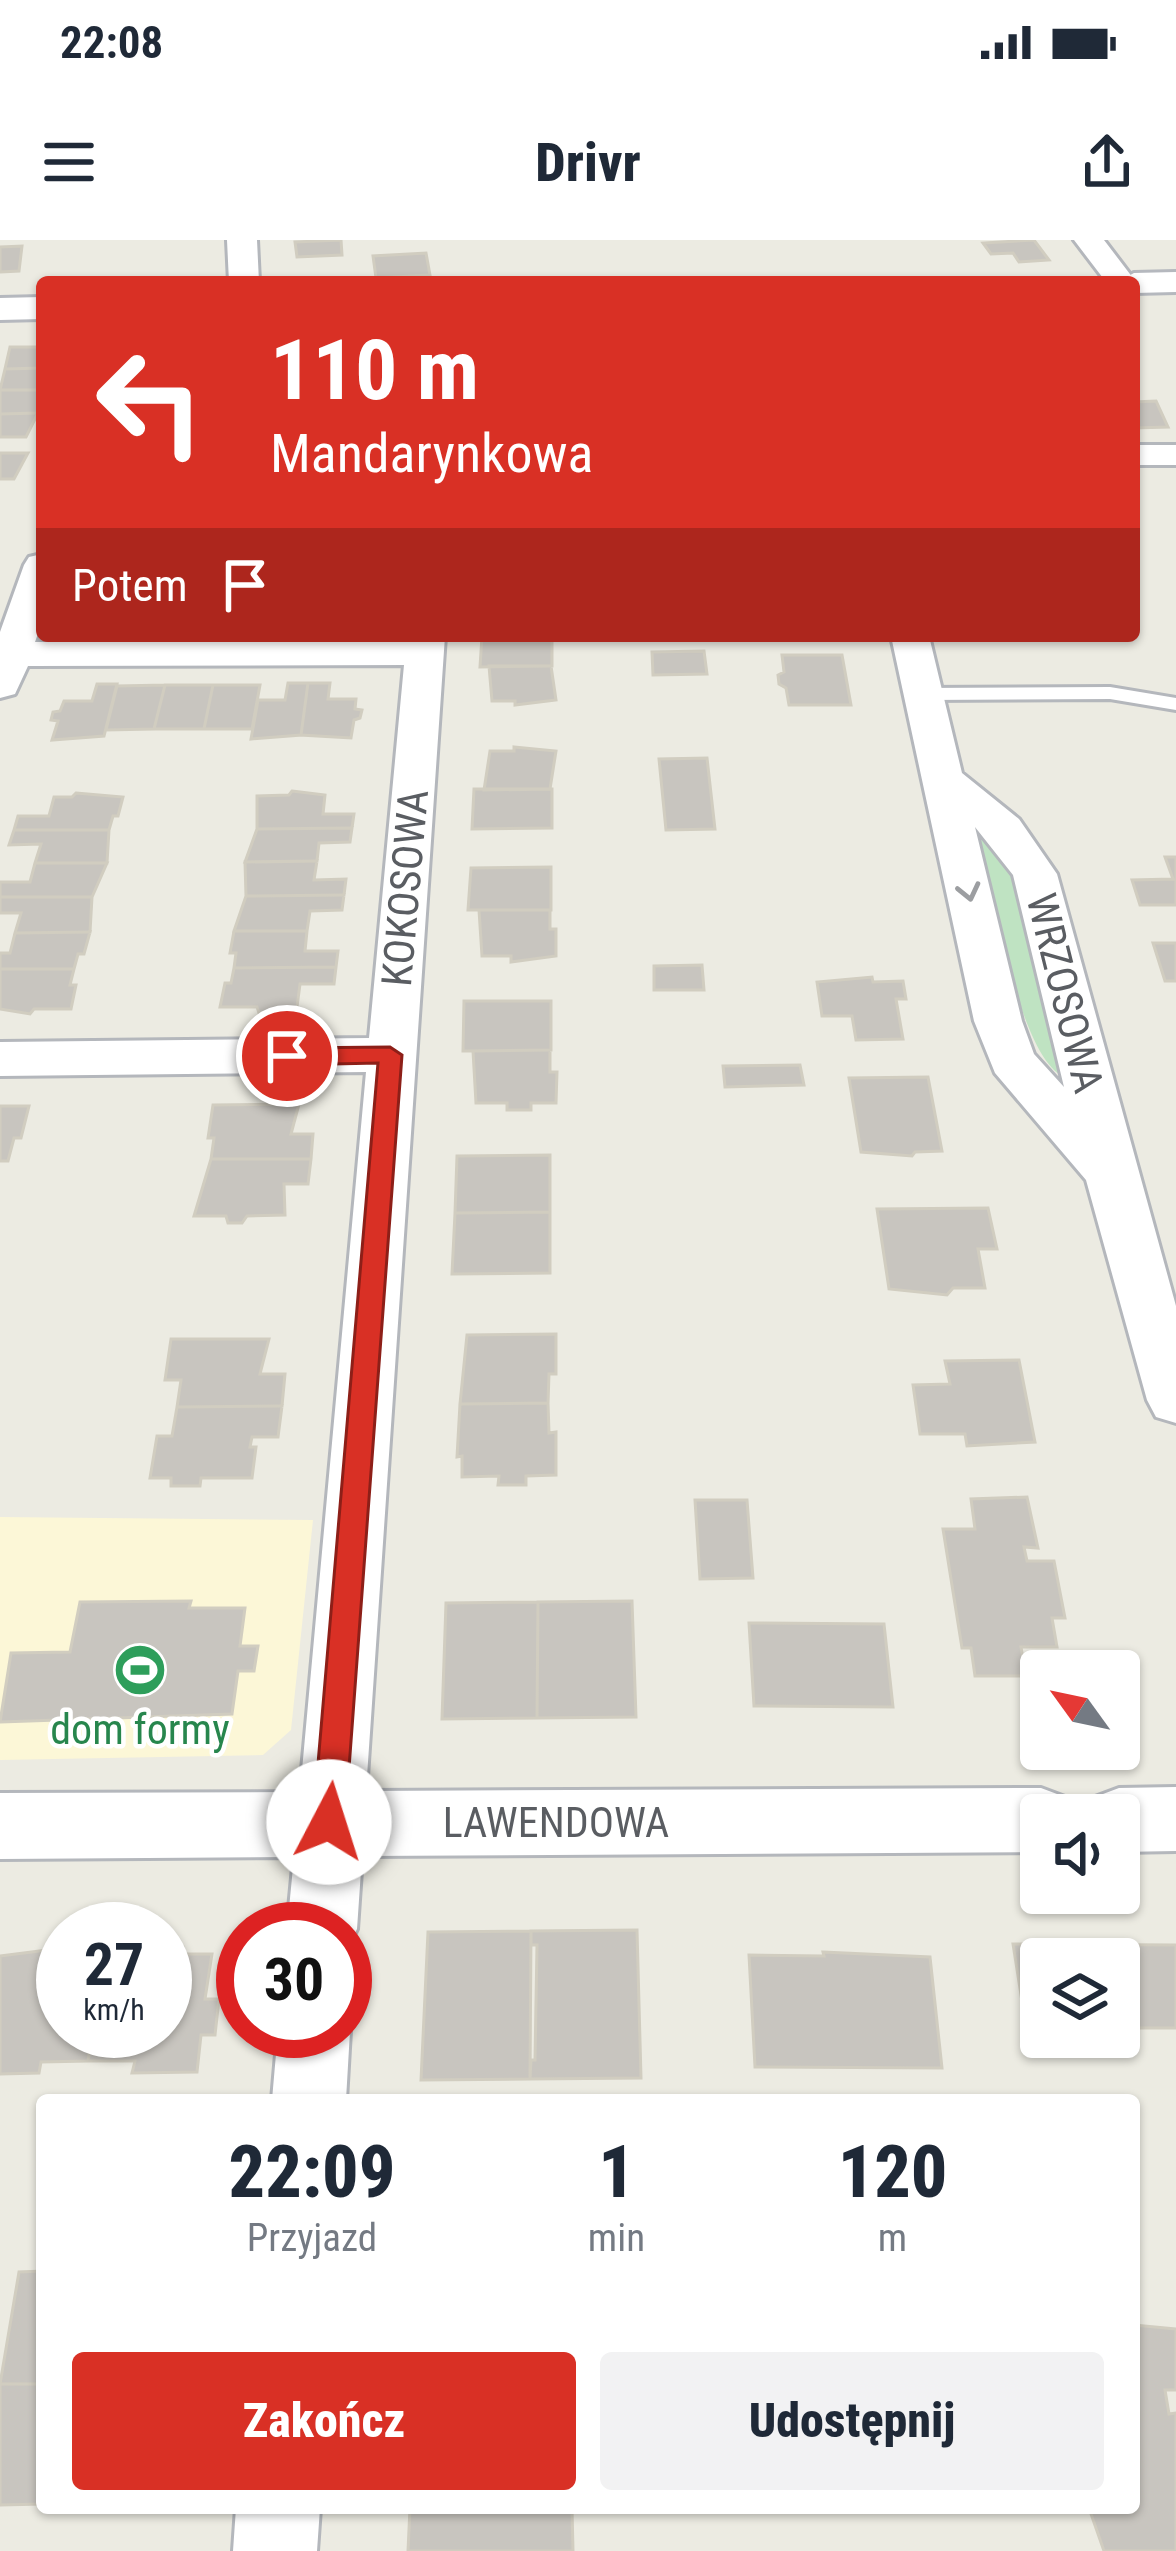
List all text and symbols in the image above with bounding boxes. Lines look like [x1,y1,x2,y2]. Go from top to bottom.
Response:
text: 22:08 [60,16,163,69]
icon: menu [36,129,102,195]
icon: share [1074,129,1140,195]
text: Drivr [535,131,641,194]
text: 110 m [270,321,479,420]
icon: left [72,324,228,480]
text: Mandarynkowa [270,422,593,485]
icon: arrive [212,552,278,618]
text: Potem [72,559,188,612]
street label: KOKOSOWA [372,788,438,988]
one-way arrow [955,882,980,902]
street label: WRZOSOWA [1017,888,1113,1098]
pin [236,1005,338,1107]
icon: arrive [254,1023,320,1089]
sports icon: dom formy [112,1642,168,1698]
north arrow [1020,1650,1140,1770]
map controls [1020,1650,1140,2058]
place label: dom formy [50,1705,230,1754]
position arrow [266,1759,392,1885]
button: sound [1020,1794,1140,1914]
street label: LAWENDOWA [443,1798,669,1847]
speed limit sign: 30 [216,1902,372,2058]
text: 27 [84,1929,144,2000]
button: layers [1020,1938,1140,2058]
text: km/h [83,1992,145,2027]
text: 22:09 [229,2130,395,2215]
text: 1 [598,2130,635,2215]
text: 120 [838,2130,947,2215]
text: Przyjazd [247,2215,377,2261]
text: min [588,2215,645,2261]
text: m [878,2215,907,2261]
button: Zakończ [72,2352,576,2490]
button: Udostępnij [600,2352,1104,2490]

